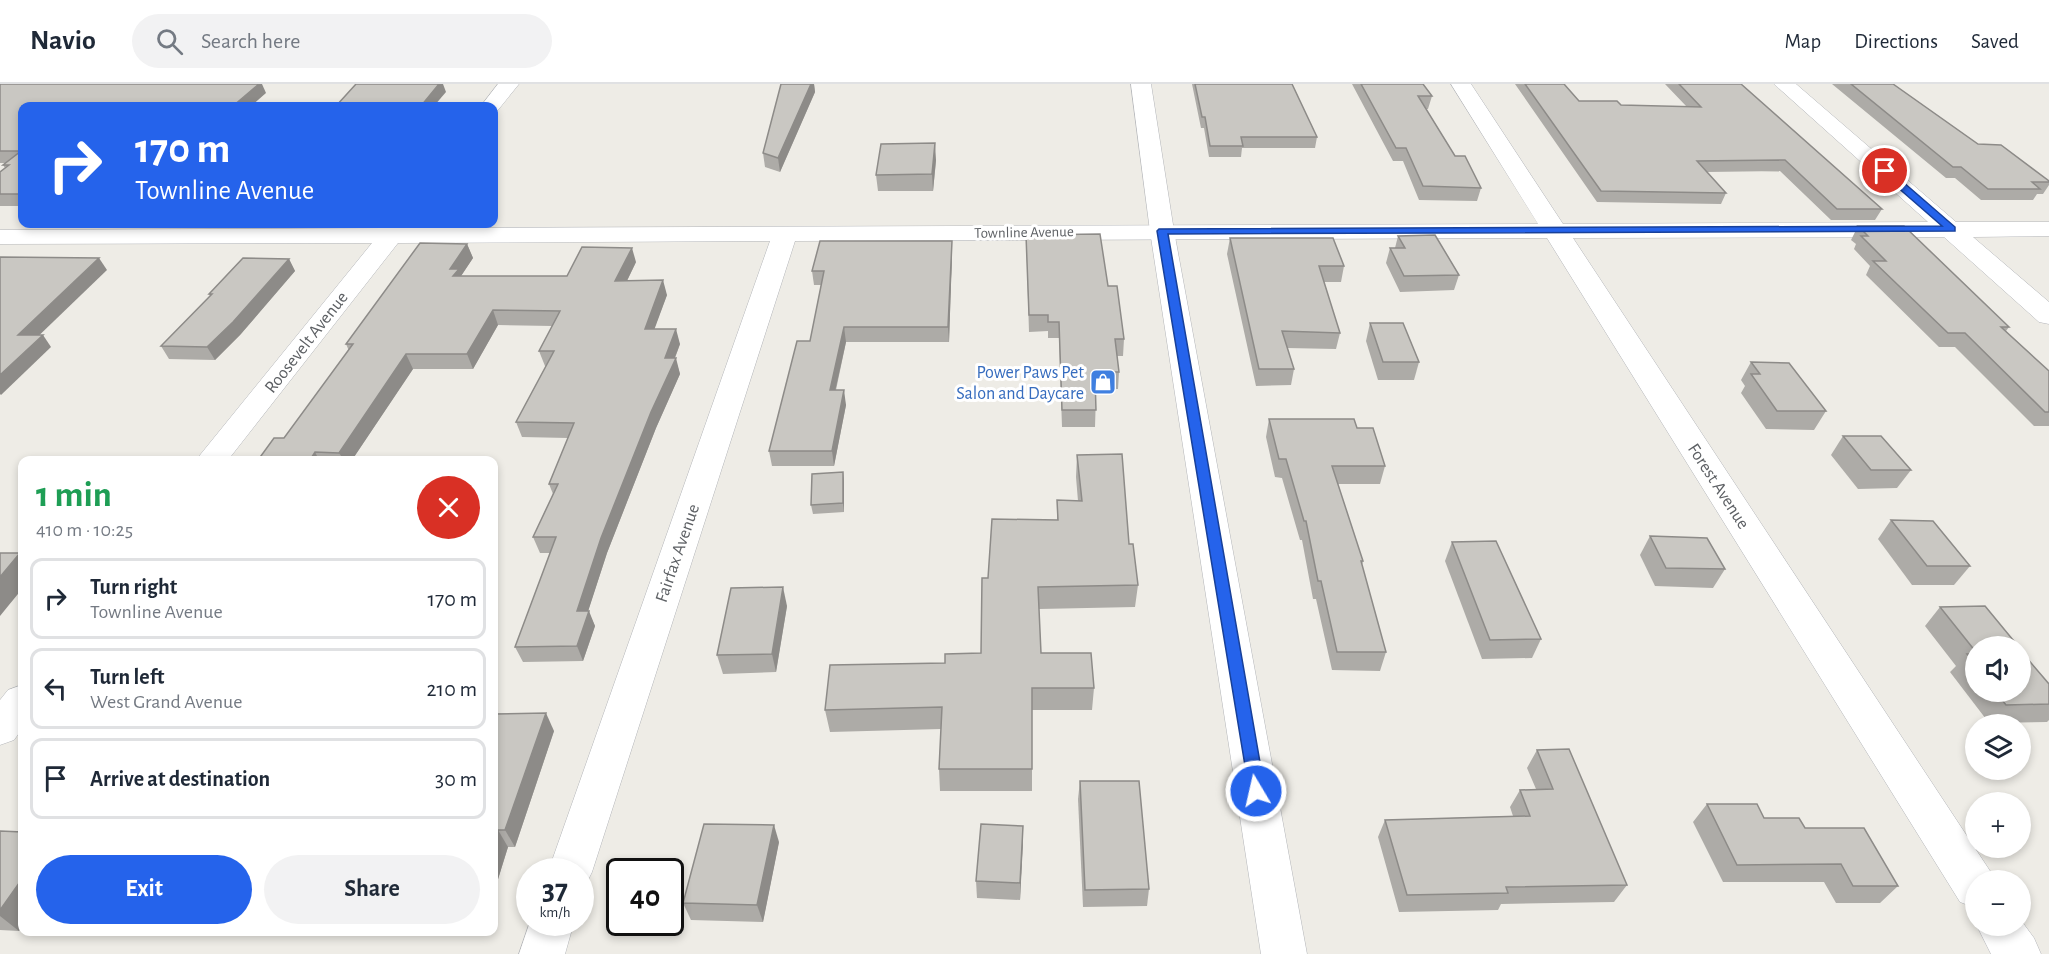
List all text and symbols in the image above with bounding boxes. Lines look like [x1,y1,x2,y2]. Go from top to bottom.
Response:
search box [132,14,552,68]
icon: search [153,25,186,58]
text: Navio [30,27,96,55]
text: Search here [201,30,300,52]
text: Map [1785,31,1821,52]
text: Directions [1854,31,1938,52]
text: Saved [1971,31,2019,52]
icon: right [36,126,114,204]
text: 170 m [135,128,230,170]
pin [1859,145,1910,196]
icon: arrive [1868,154,1901,187]
text: Townline Avenue [135,177,314,204]
street label: Townline Avenue [974,224,1074,241]
street label: Roosevelt Avenue [262,289,352,397]
place label: Power Paws Pet Salon and Daycare [956,364,1084,403]
shop icon: Power Paws Pet Salon and Daycare [1088,367,1118,397]
street label: Forest Avenue [1684,441,1752,532]
button: close [417,476,480,539]
text: 1 min [36,477,112,513]
street label: Fairfax Avenue [653,502,703,605]
text: 410 m · 10:25 [36,520,133,540]
text: Turn right [90,576,177,598]
icon: right [39,582,72,615]
text: 170 m [427,588,477,610]
text: Townline Avenue [90,602,223,622]
map controls [1965,636,2031,936]
button: sound [1965,636,2031,702]
text: Turn left [90,666,164,688]
icon: left [39,672,72,705]
text: 210 m [427,678,477,700]
text: West Grand Avenue [90,692,242,712]
button: layers [1965,714,2031,780]
position arrow [1224,759,1288,823]
icon: arrive [39,762,72,795]
text: Arrive at destination [90,768,270,790]
text: 30 m [435,768,477,790]
button: + [1965,792,2031,858]
button: Exit [36,855,252,924]
button: Share [264,855,480,924]
speed limit sign: 40 [606,858,684,936]
button: − [1965,870,2031,936]
text: 37 [542,875,568,905]
text: km/h [540,905,570,920]

